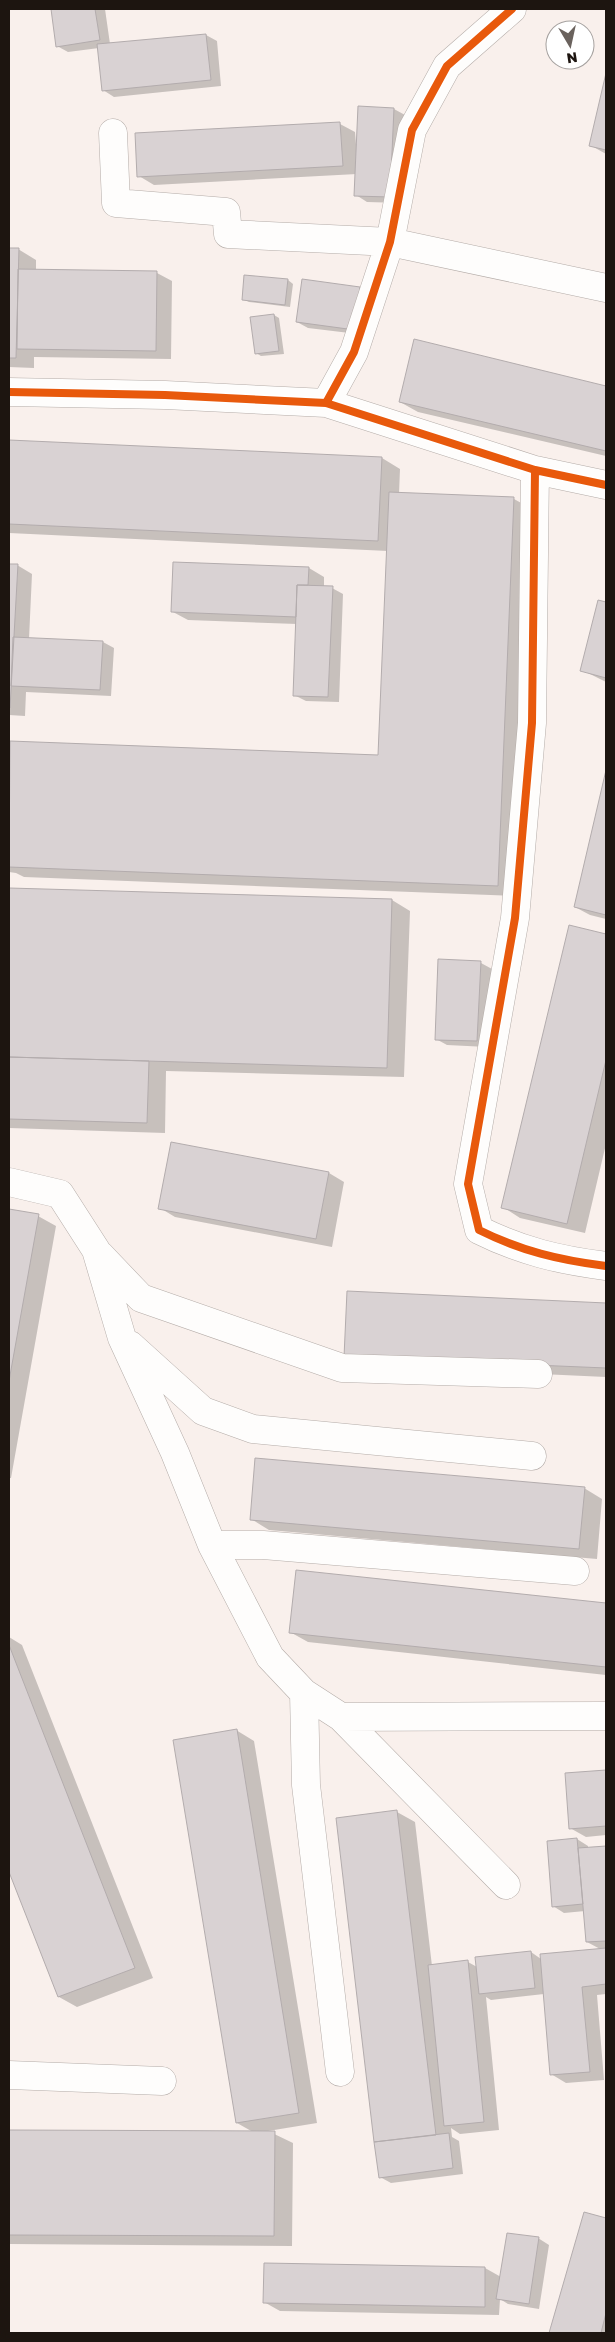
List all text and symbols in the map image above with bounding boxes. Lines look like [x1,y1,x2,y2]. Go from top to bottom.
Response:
north arrow [545,20,595,70]
text: N [566,49,579,68]

